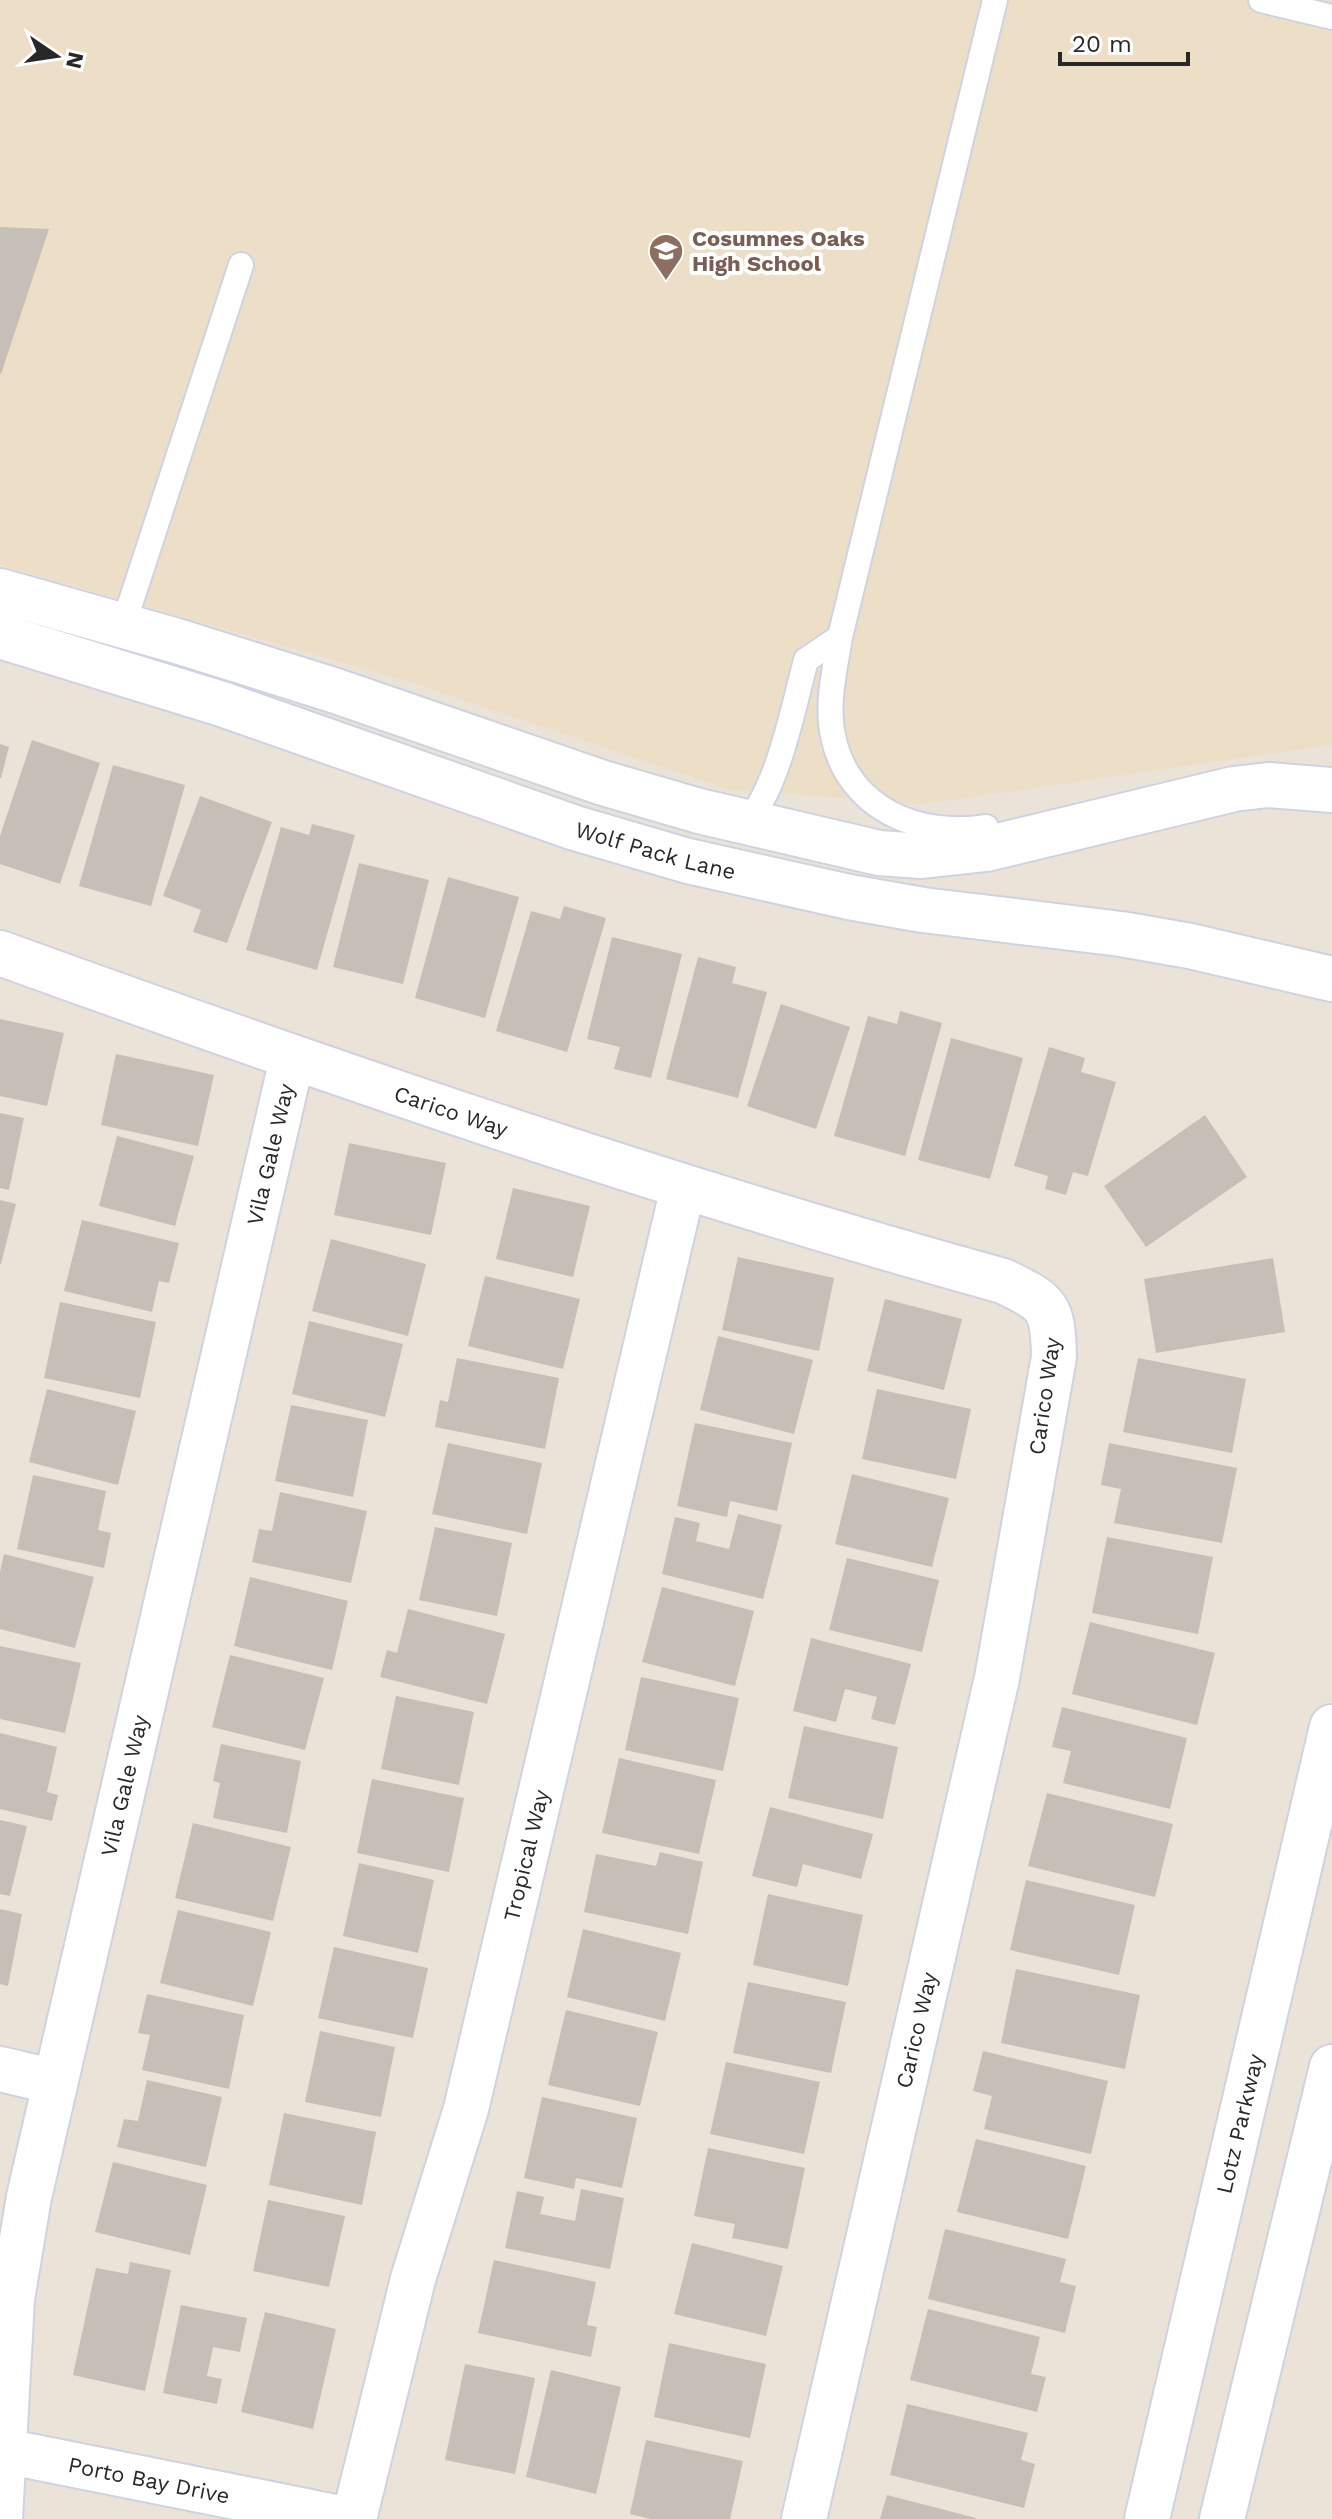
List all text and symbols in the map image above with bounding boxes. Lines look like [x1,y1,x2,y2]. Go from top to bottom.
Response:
north arrow [16,16,96,96]
scale bar [1060,16,1188,66]
text: 20 m [1072,30,1132,58]
text: N [61,50,89,71]
place label: Cosumnes Oaks High School [692,226,865,276]
school or university icon: Cosumnes Oaks High School [647,232,685,282]
street label: Wolf Pack Lane [572,817,738,884]
street label: Vila Gale Way [242,1080,299,1228]
street label: Carico Way [391,1081,512,1142]
street label: Carico Way [1024,1335,1065,1456]
street label: Vila Gale Way [96,1712,153,1859]
street label: Tropical Way [499,1786,554,1924]
street label: Carico Way [891,1969,942,2091]
street label: Lotz Parkway [1211,2051,1268,2196]
street label: Porto Bay Drive [66,2452,232,2509]

